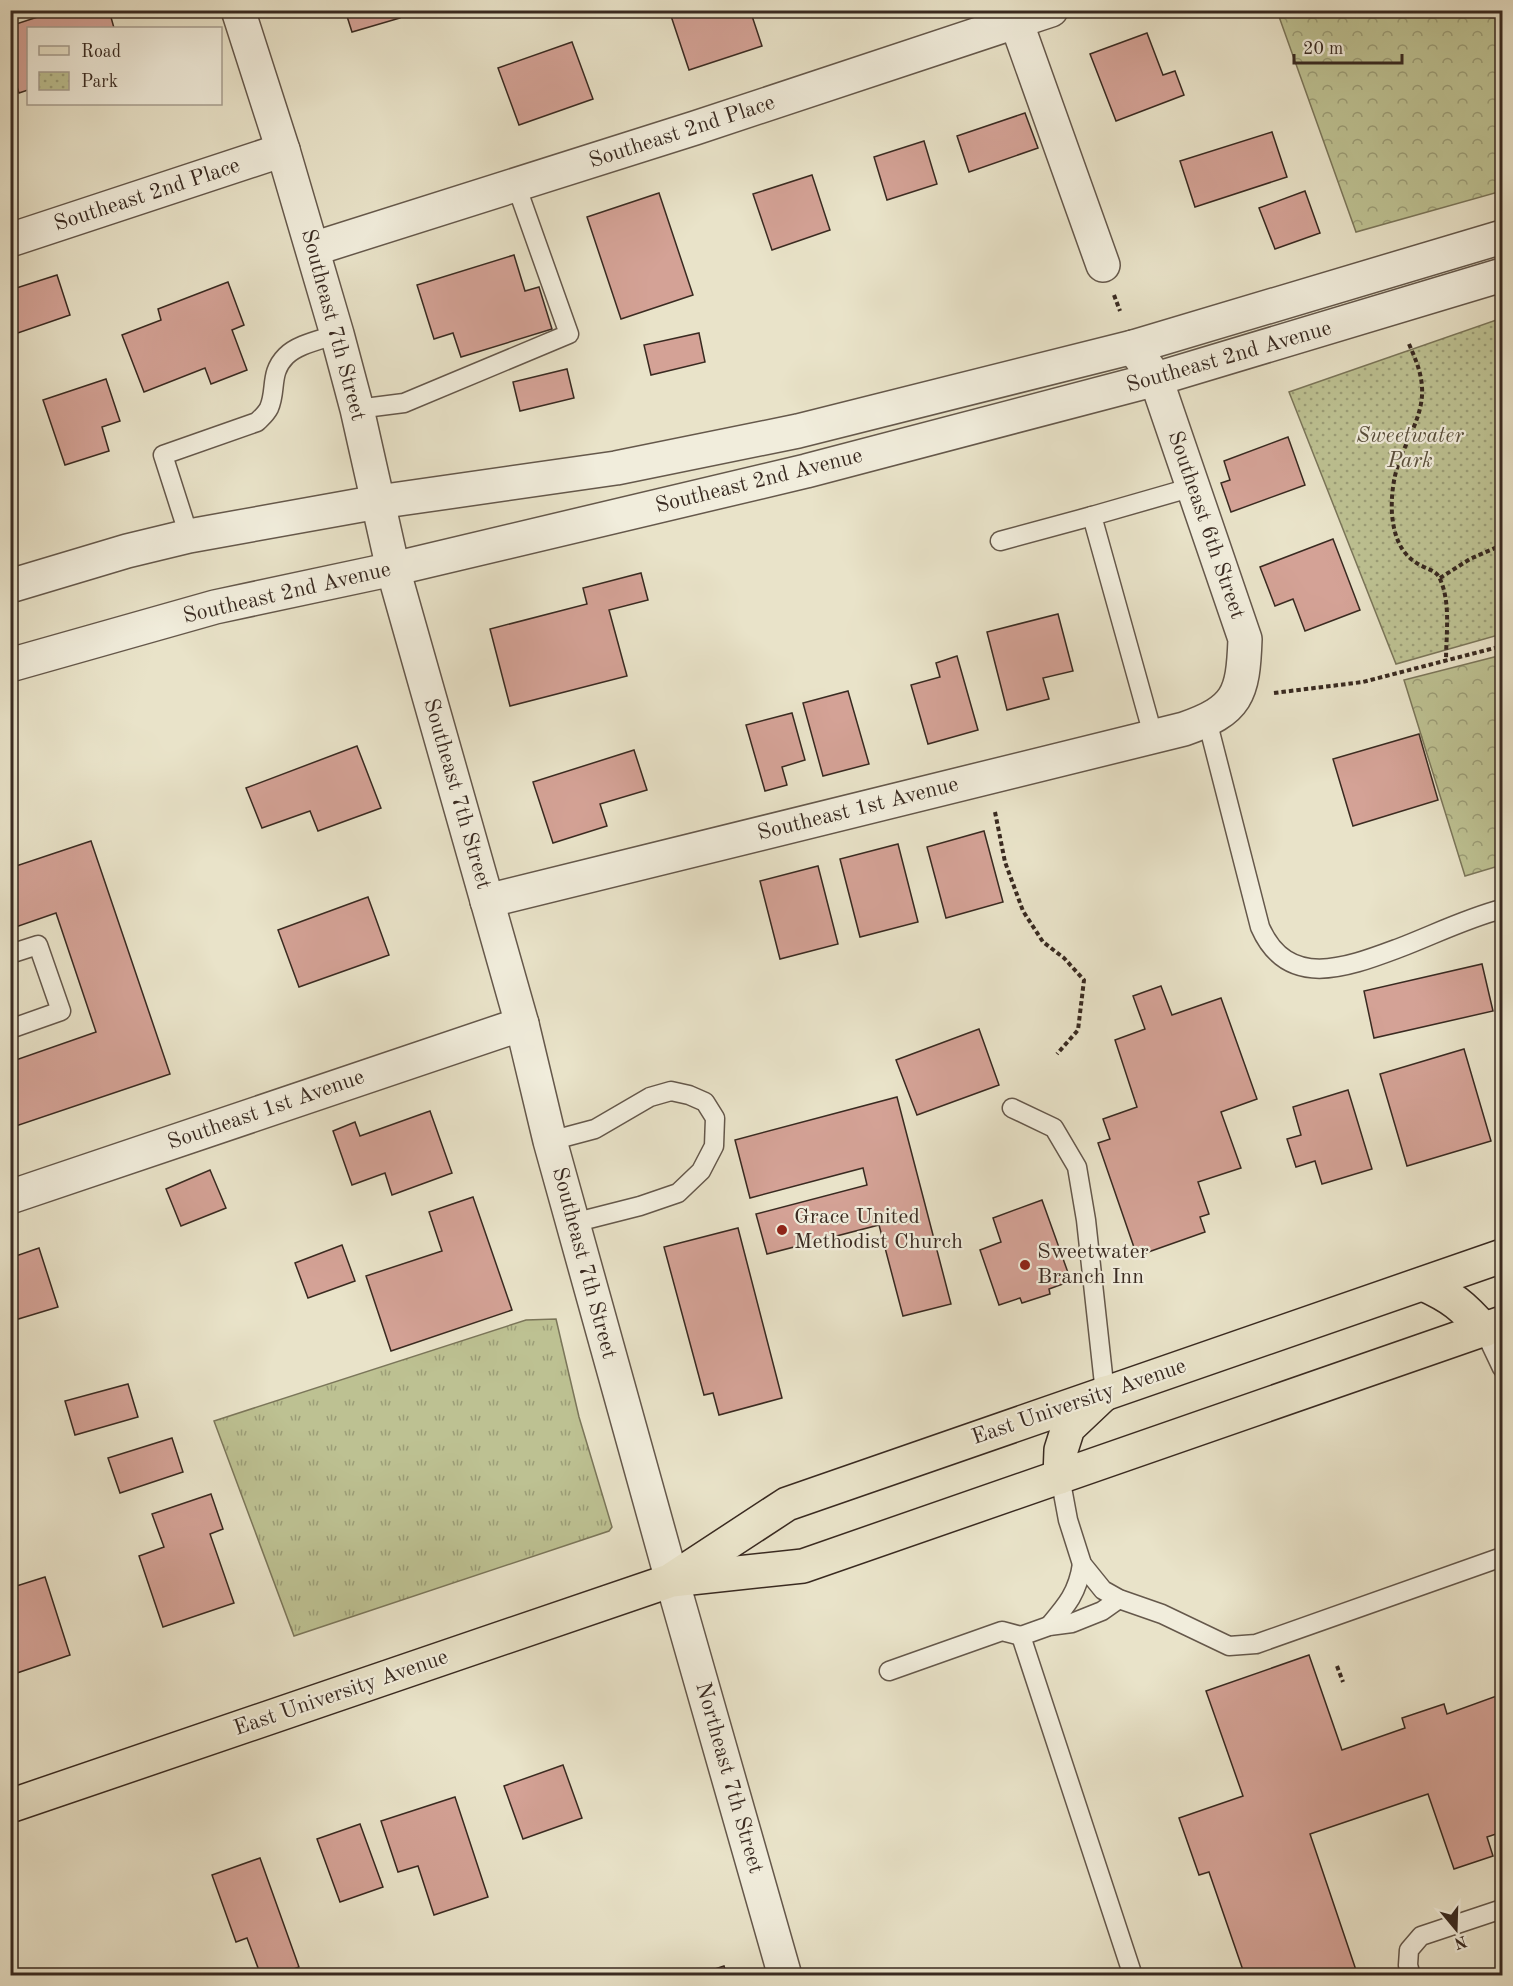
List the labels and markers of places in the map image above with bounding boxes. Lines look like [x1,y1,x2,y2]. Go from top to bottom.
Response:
place label: Grace United Methodist Church [794,1206,963,1253]
marker: Grace United Methodist Church [775,1223,789,1237]
place label: Sweetwater Branch Inn [1037,1241,1149,1288]
marker: Sweetwater Branch Inn [1018,1258,1032,1272]

